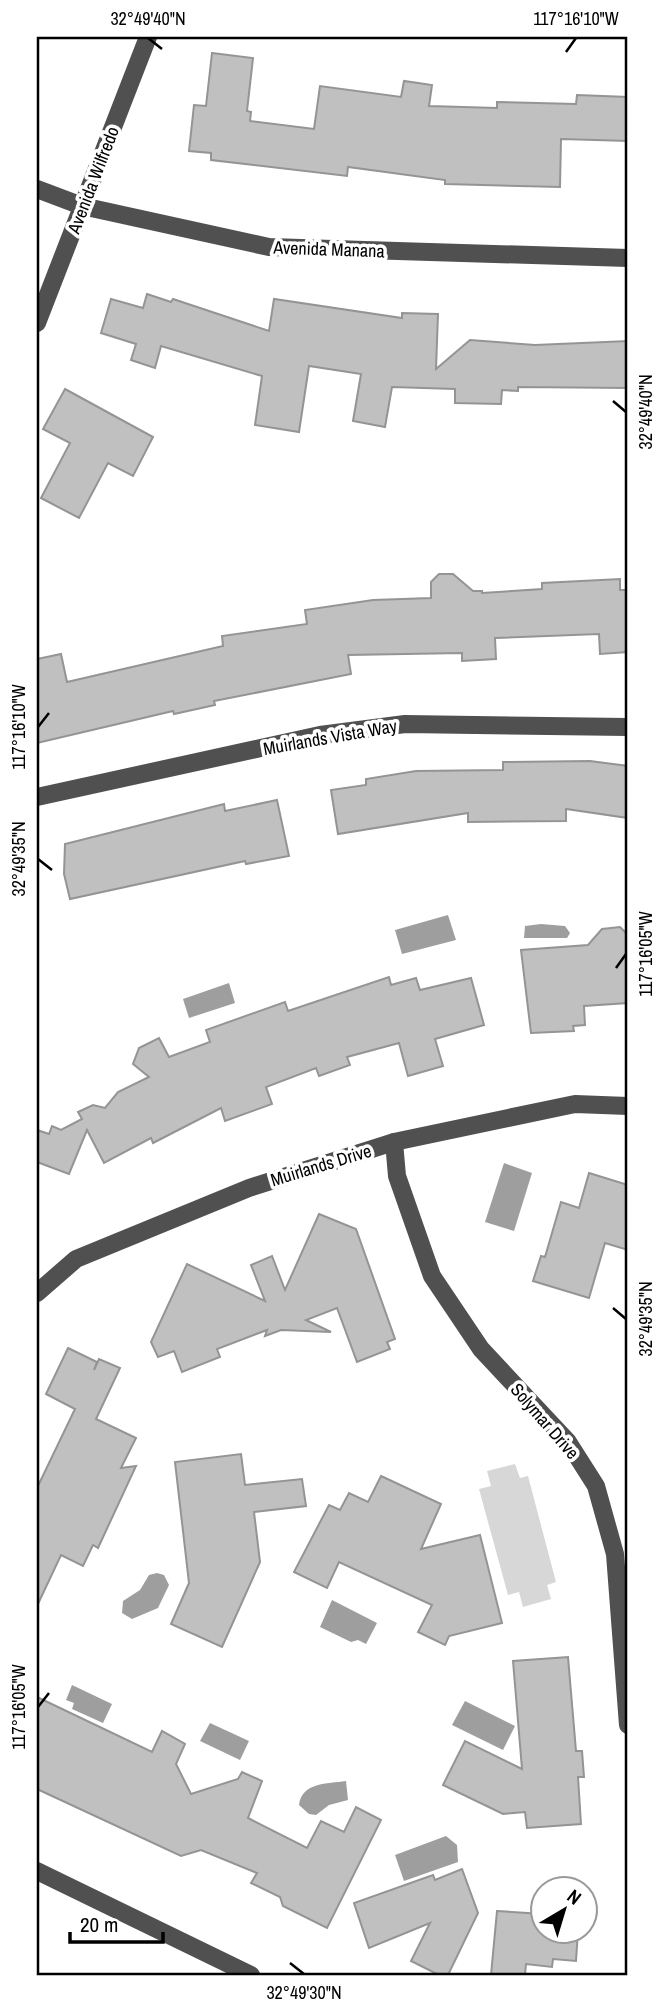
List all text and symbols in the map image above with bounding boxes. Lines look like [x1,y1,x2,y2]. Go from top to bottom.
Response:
text: 32°49'40"N [110,6,186,31]
text: 117°16'10"W [533,6,619,31]
street label: Avenida Wilfredo [61,123,125,238]
street label: Avenida Manana [272,235,385,263]
text: 32°49'40"N [633,374,658,450]
text: 117°16'10"W [6,684,31,770]
street label: Muirlands Vista Way [261,713,399,761]
text: 32°49'35"N [6,821,31,897]
text: 117°16'05"W [633,911,658,997]
street label: Muirlands Drive [268,1138,374,1192]
text: 32°49'35"N [633,1281,658,1357]
street label: Solymar Drive [505,1378,585,1464]
text: 117°16'05"W [6,1664,31,1750]
north arrow [528,1876,598,1946]
text: N [562,1883,587,1910]
scale bar [70,1900,163,1944]
text: 20 m [80,1910,118,1939]
text: 32°49'30"N [266,1980,342,2005]

